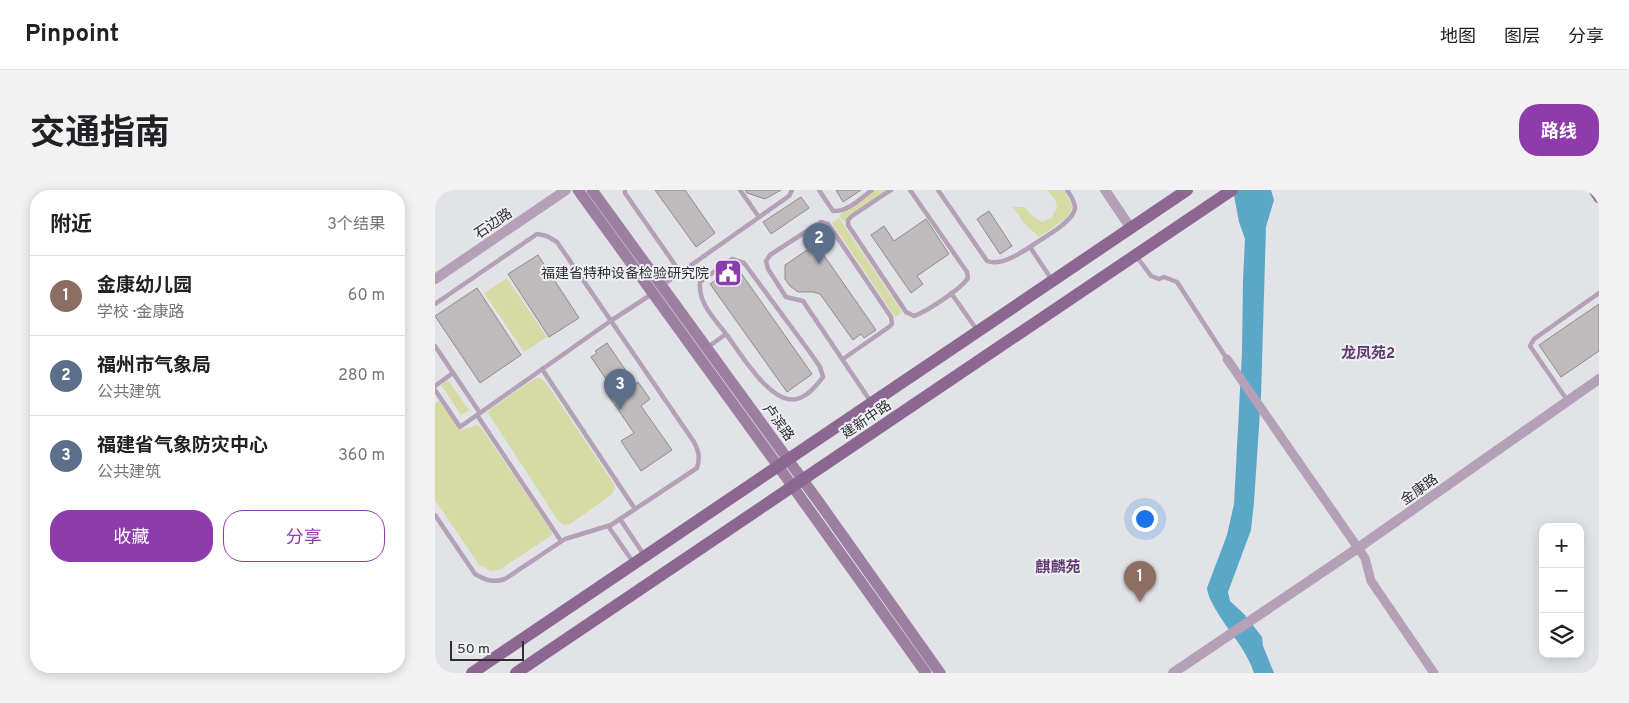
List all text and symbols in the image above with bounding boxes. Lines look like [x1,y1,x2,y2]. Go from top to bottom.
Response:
text: Pinpoint [25,20,119,50]
text: 地图 [1440,26,1476,49]
text: 图层 [1504,26,1540,49]
text: 分享 [1568,26,1604,49]
button: 路线 [1519,104,1599,156]
text: 交通指南 [30,113,170,157]
street label: 石边路 [472,205,516,243]
text: 附近 [50,212,92,239]
text: 3个结果 [327,215,385,235]
pin: 2 [803,223,835,264]
public building icon: 福建省特种设备检验研究院 [713,258,743,288]
place label: 福建省特种设备检验研究院 [541,265,709,283]
text: 金康幼儿园 [97,274,192,298]
text: 1 [63,286,69,306]
text: 60 m [348,286,385,306]
text: 学校 · 金康路 [97,303,185,323]
district label: 龙凤苑2 [1341,344,1395,364]
text: 福州市气象局 [97,354,211,378]
text: 2 [61,366,71,386]
text: 280 m [338,366,385,386]
pin: 3 [604,369,636,410]
text: 公共建筑 [97,383,161,403]
street label: 建新中路 [839,398,895,443]
street label: 卢滨路 [759,401,797,445]
text: 福建省气象防灾中心 [97,434,268,458]
text: 3 [61,446,71,466]
text: 360 m [338,446,385,466]
text: 公共建筑 [97,463,161,483]
street label: 金康路 [1398,471,1442,509]
your location [1132,506,1158,532]
button: 收藏 [50,510,213,562]
button: 分享 [223,510,385,562]
map controls [1539,523,1584,658]
button: + [1539,523,1584,568]
district label: 麒麟苑 [1035,558,1081,578]
pin: 1 [1124,561,1156,602]
button: − [1539,568,1584,613]
button: layers [1539,613,1584,658]
scale bar [450,638,524,661]
text: 50 m [457,641,490,658]

